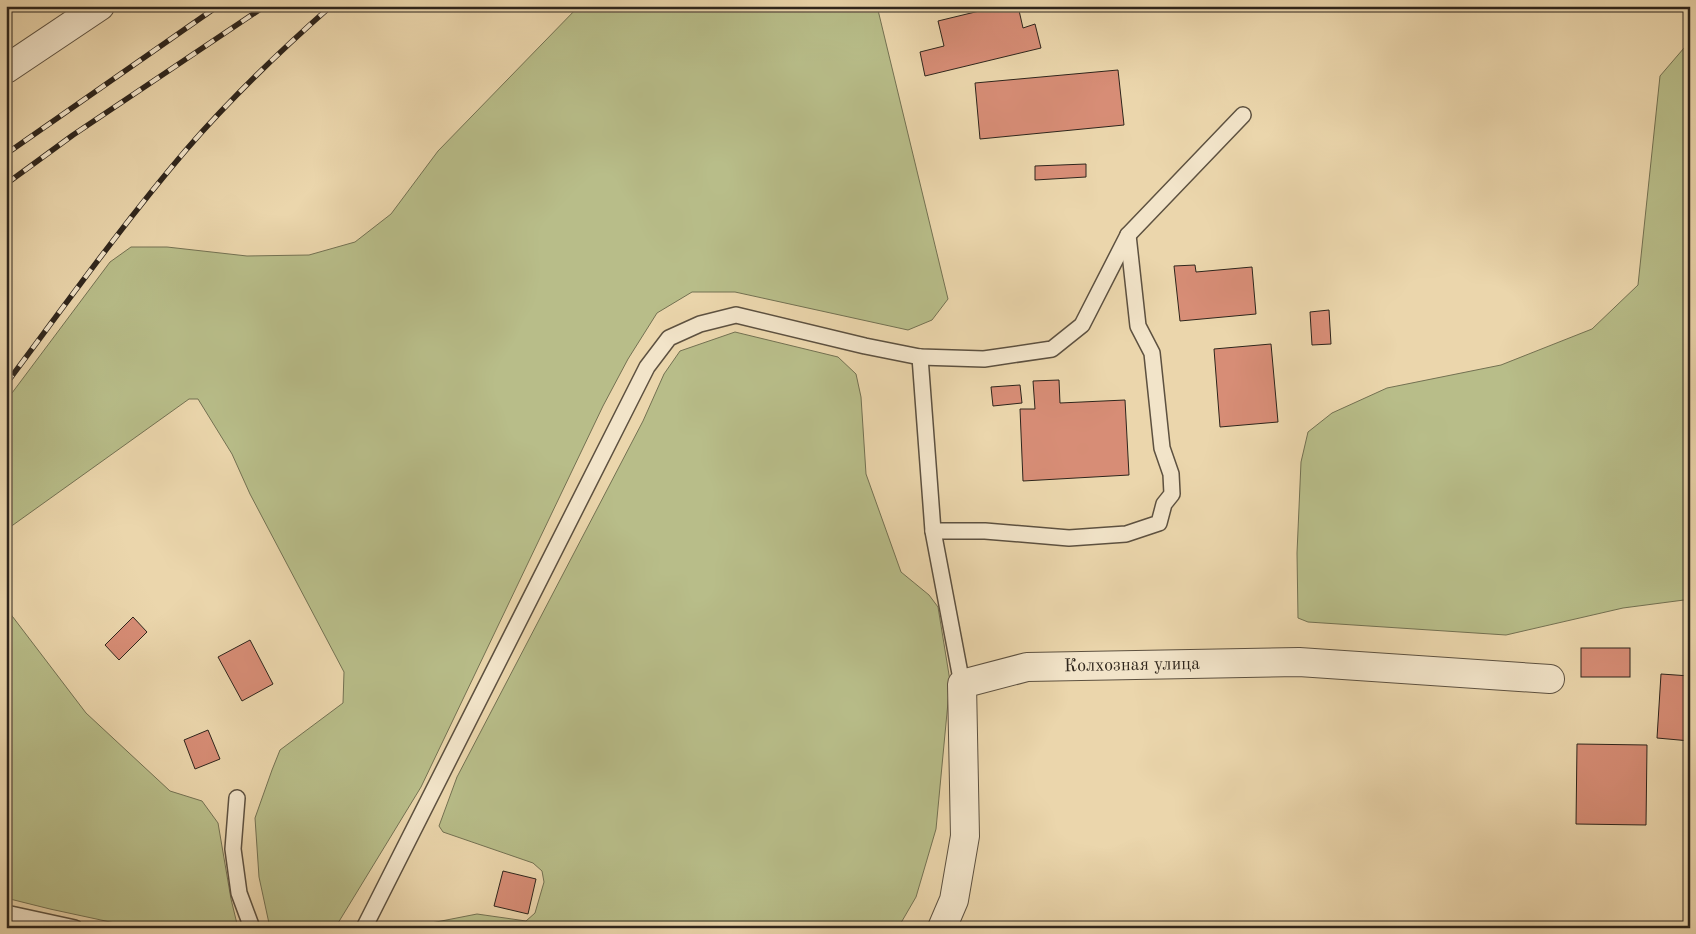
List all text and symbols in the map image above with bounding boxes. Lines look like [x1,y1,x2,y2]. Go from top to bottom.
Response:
street label: Колхозная улица [1064,655,1200,675]

